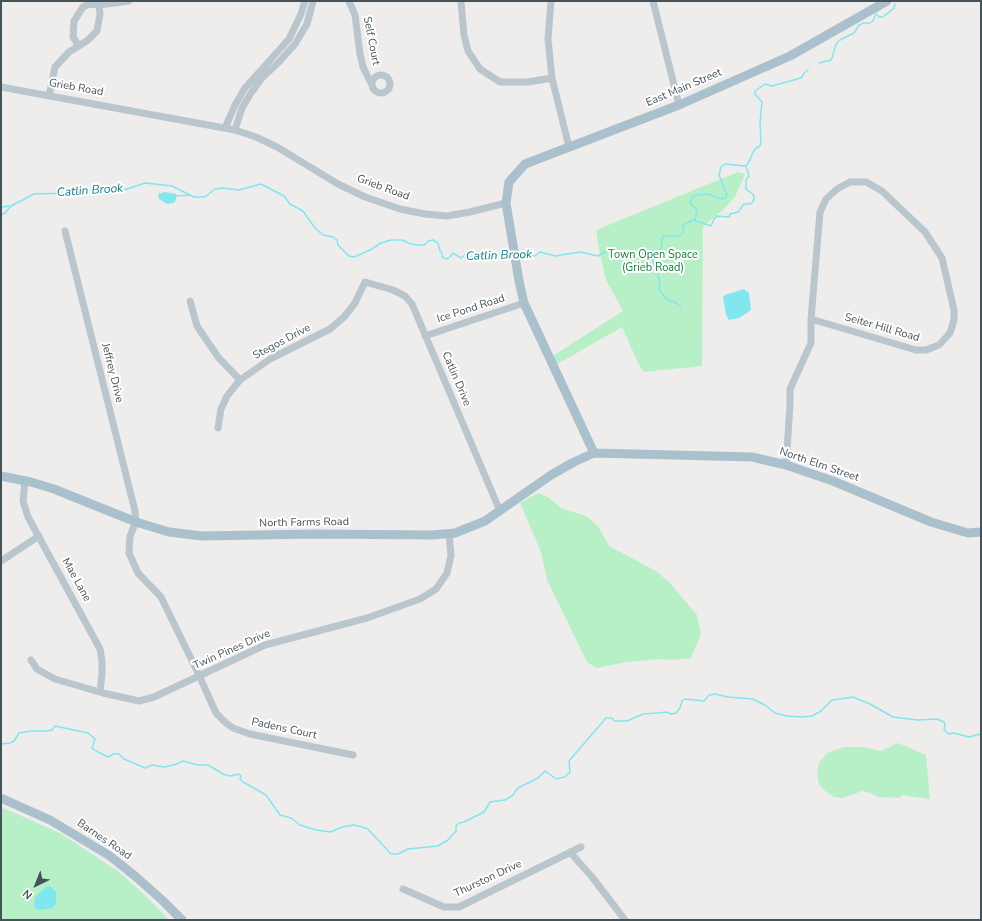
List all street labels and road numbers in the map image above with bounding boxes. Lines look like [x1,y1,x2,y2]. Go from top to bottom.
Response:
street label: Self Court [360,15,382,67]
street label: East Main Street [644,66,724,110]
street label: Grieb Road [48,77,104,99]
street label: Grieb Road [355,172,411,204]
street label: Ice Pond Road [435,292,507,326]
street label: Seiter Hill Road [843,311,921,345]
street label: Stegos Drive [251,321,313,363]
street label: Jeffrey Drive [98,342,126,404]
street label: Catlin Drive [439,350,473,408]
street label: North Elm Street [777,445,861,485]
street label: North Farms Road [259,516,349,530]
street label: Mae Lane [59,556,93,604]
street label: Twin Pines Drive [192,627,272,673]
street label: Padens Court [250,716,318,742]
street label: Barnes Road [74,817,134,863]
street label: Thurston Drive [452,858,524,900]

